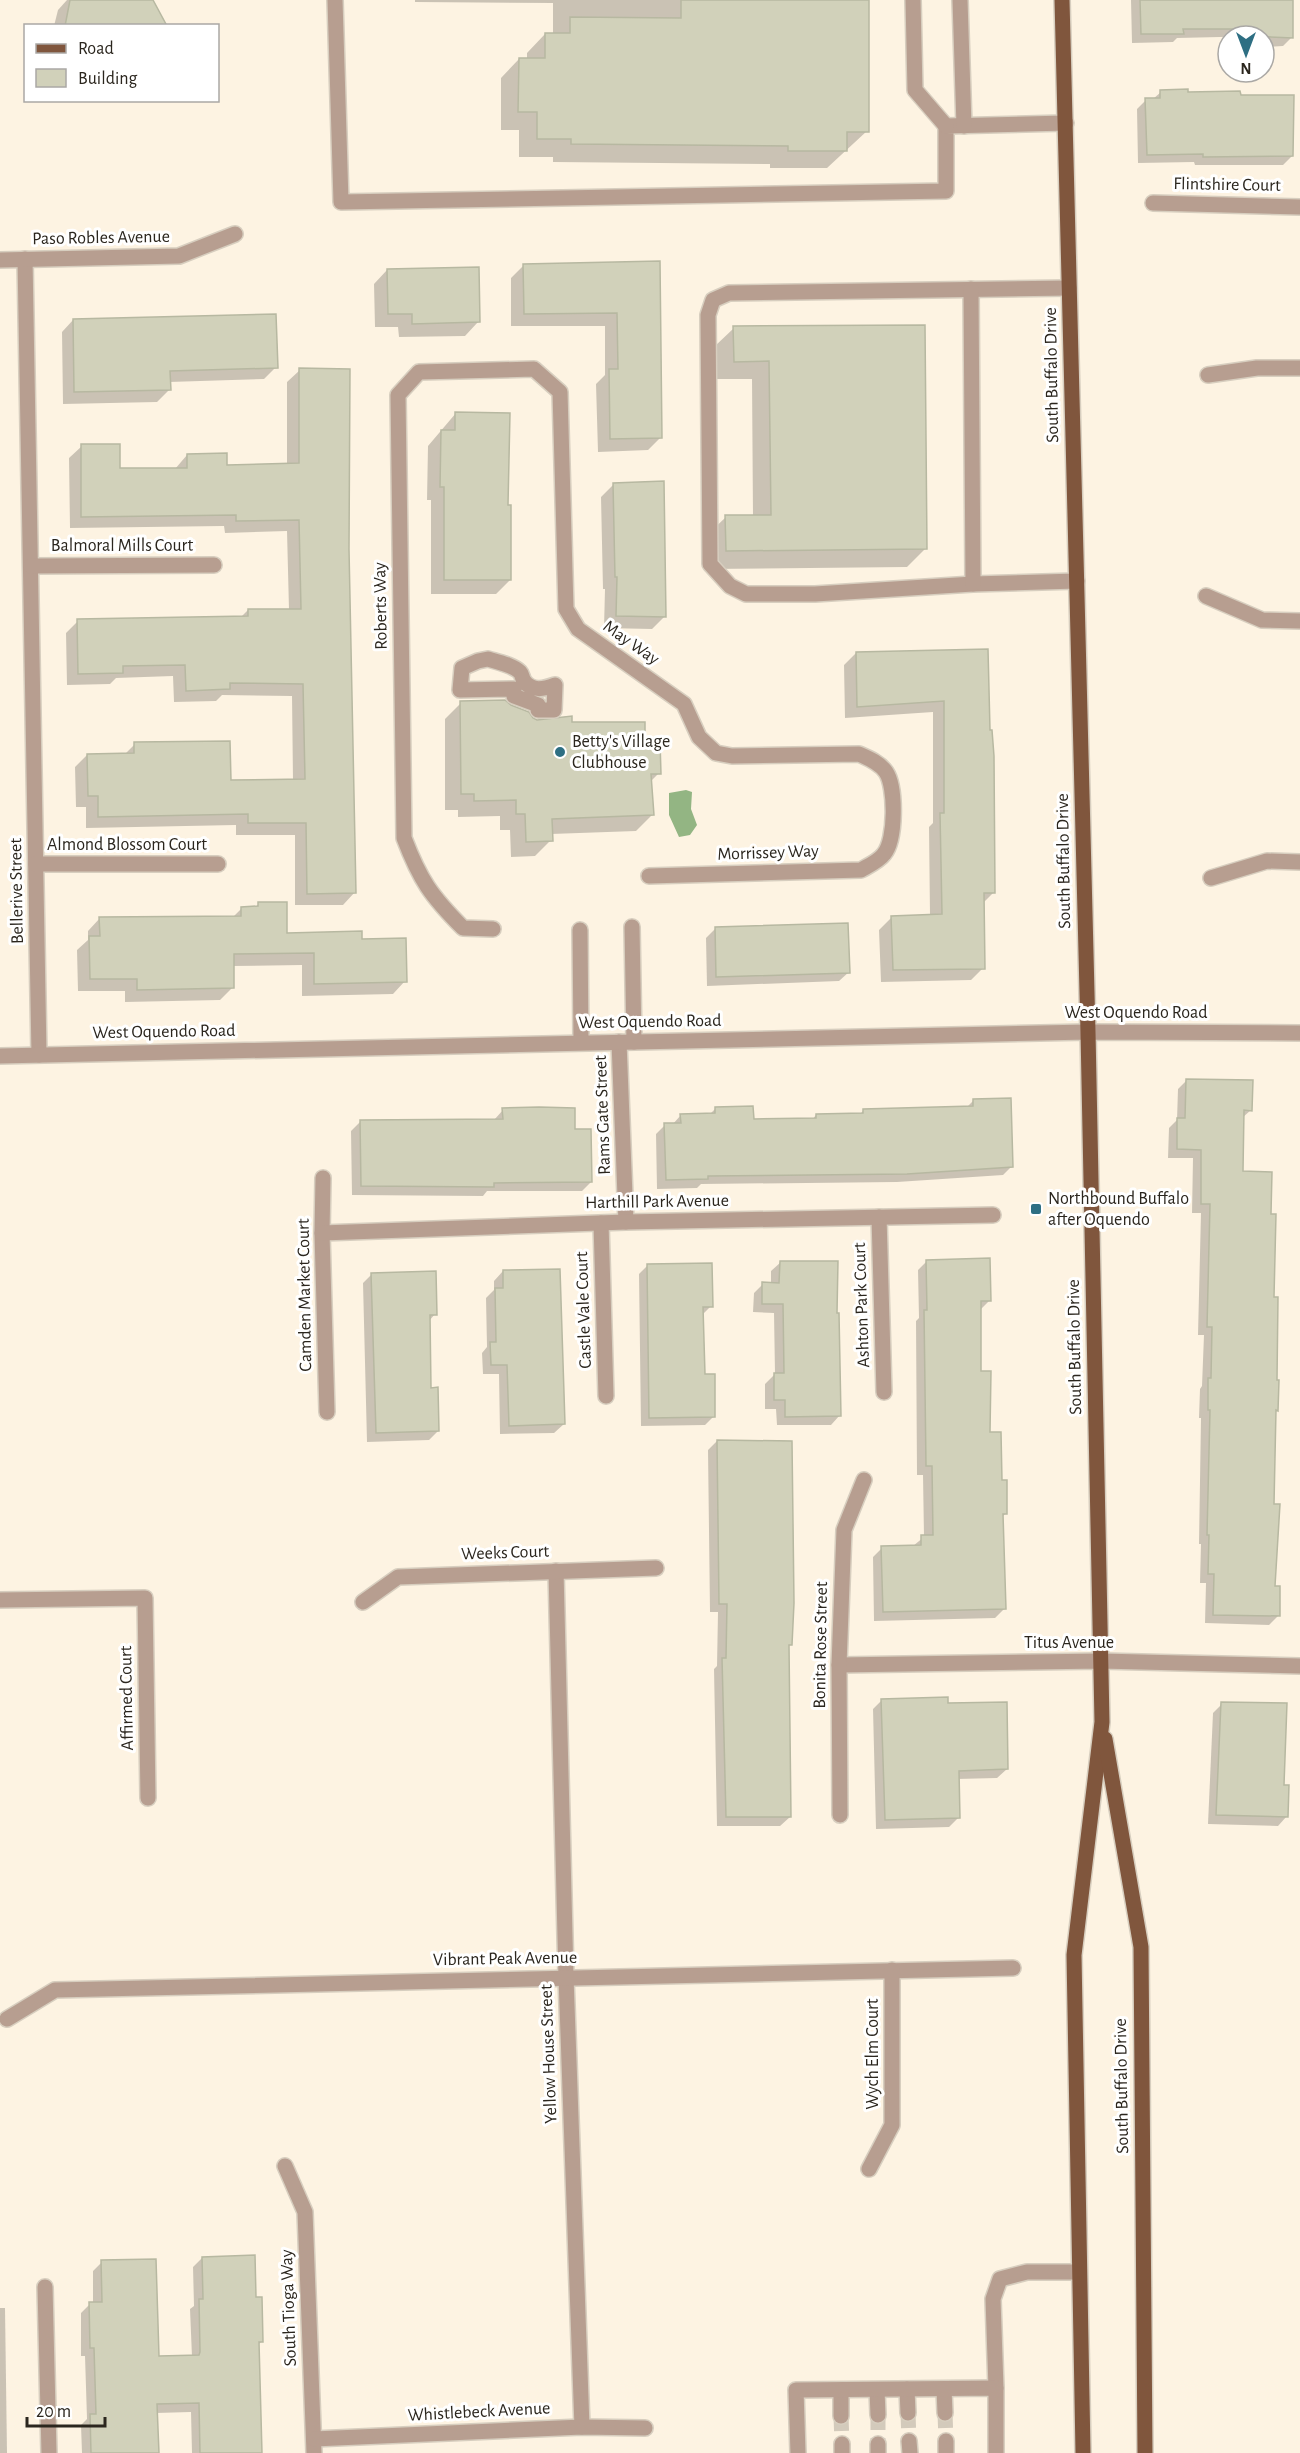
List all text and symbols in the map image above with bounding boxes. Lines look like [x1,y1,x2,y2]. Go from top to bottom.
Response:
legend [24,24,219,102]
north arrow [1216,24,1276,84]
text: Road [78,40,114,58]
text: N [1240,60,1252,76]
text: Building [78,70,138,88]
street label: Flintshire Court [1173,175,1281,195]
street label: Paso Robles Avenue [32,228,170,248]
street label: South Buffalo Drive [1042,307,1062,443]
street label: Balmoral Mills Court [51,537,193,555]
street label: Roberts Way [371,562,391,650]
street label: May Way [600,617,662,669]
place label: Betty's Village Clubhouse [572,733,670,772]
marker: Betty's Village Clubhouse [553,745,567,759]
street label: South Buffalo Drive [1054,793,1074,929]
street label: Almond Blossom Court [47,836,207,854]
street label: Bellerive Street [7,838,27,944]
street label: Morrissey Way [717,842,819,864]
street label: West Oquendo Road [1064,1004,1208,1022]
street label: West Oquendo Road [578,1012,722,1032]
street label: West Oquendo Road [92,1022,236,1042]
street label: Rams Gate Street [592,1055,614,1175]
place label: Northbound Buffalo after Oquendo [1048,1190,1189,1229]
street label: Harthill Park Avenue [585,1192,729,1212]
marker: Northbound Buffalo after Oquendo [1029,1202,1043,1216]
street label: Camden Market Court [295,1218,315,1372]
street label: Ashton Park Court [851,1242,873,1368]
street label: Castle Vale Court [573,1251,595,1369]
street label: South Buffalo Drive [1065,1279,1085,1415]
street label: Weeks Court [461,1542,550,1564]
street label: Bonita Rose Street [811,1581,831,1709]
street label: Titus Avenue [1024,1634,1114,1652]
street label: Affirmed Court [117,1645,137,1751]
street label: Vibrant Peak Avenue [433,1949,577,1969]
street label: Yellow House Street [538,1984,560,2124]
street label: Wych Elm Court [864,1998,882,2110]
street label: South Buffalo Drive [1112,2018,1132,2154]
street label: South Tioga Way [278,2249,300,2367]
scale bar [27,2390,105,2428]
street label: Whistlebeck Avenue [407,2399,551,2425]
text: 20 m [36,2403,71,2421]

